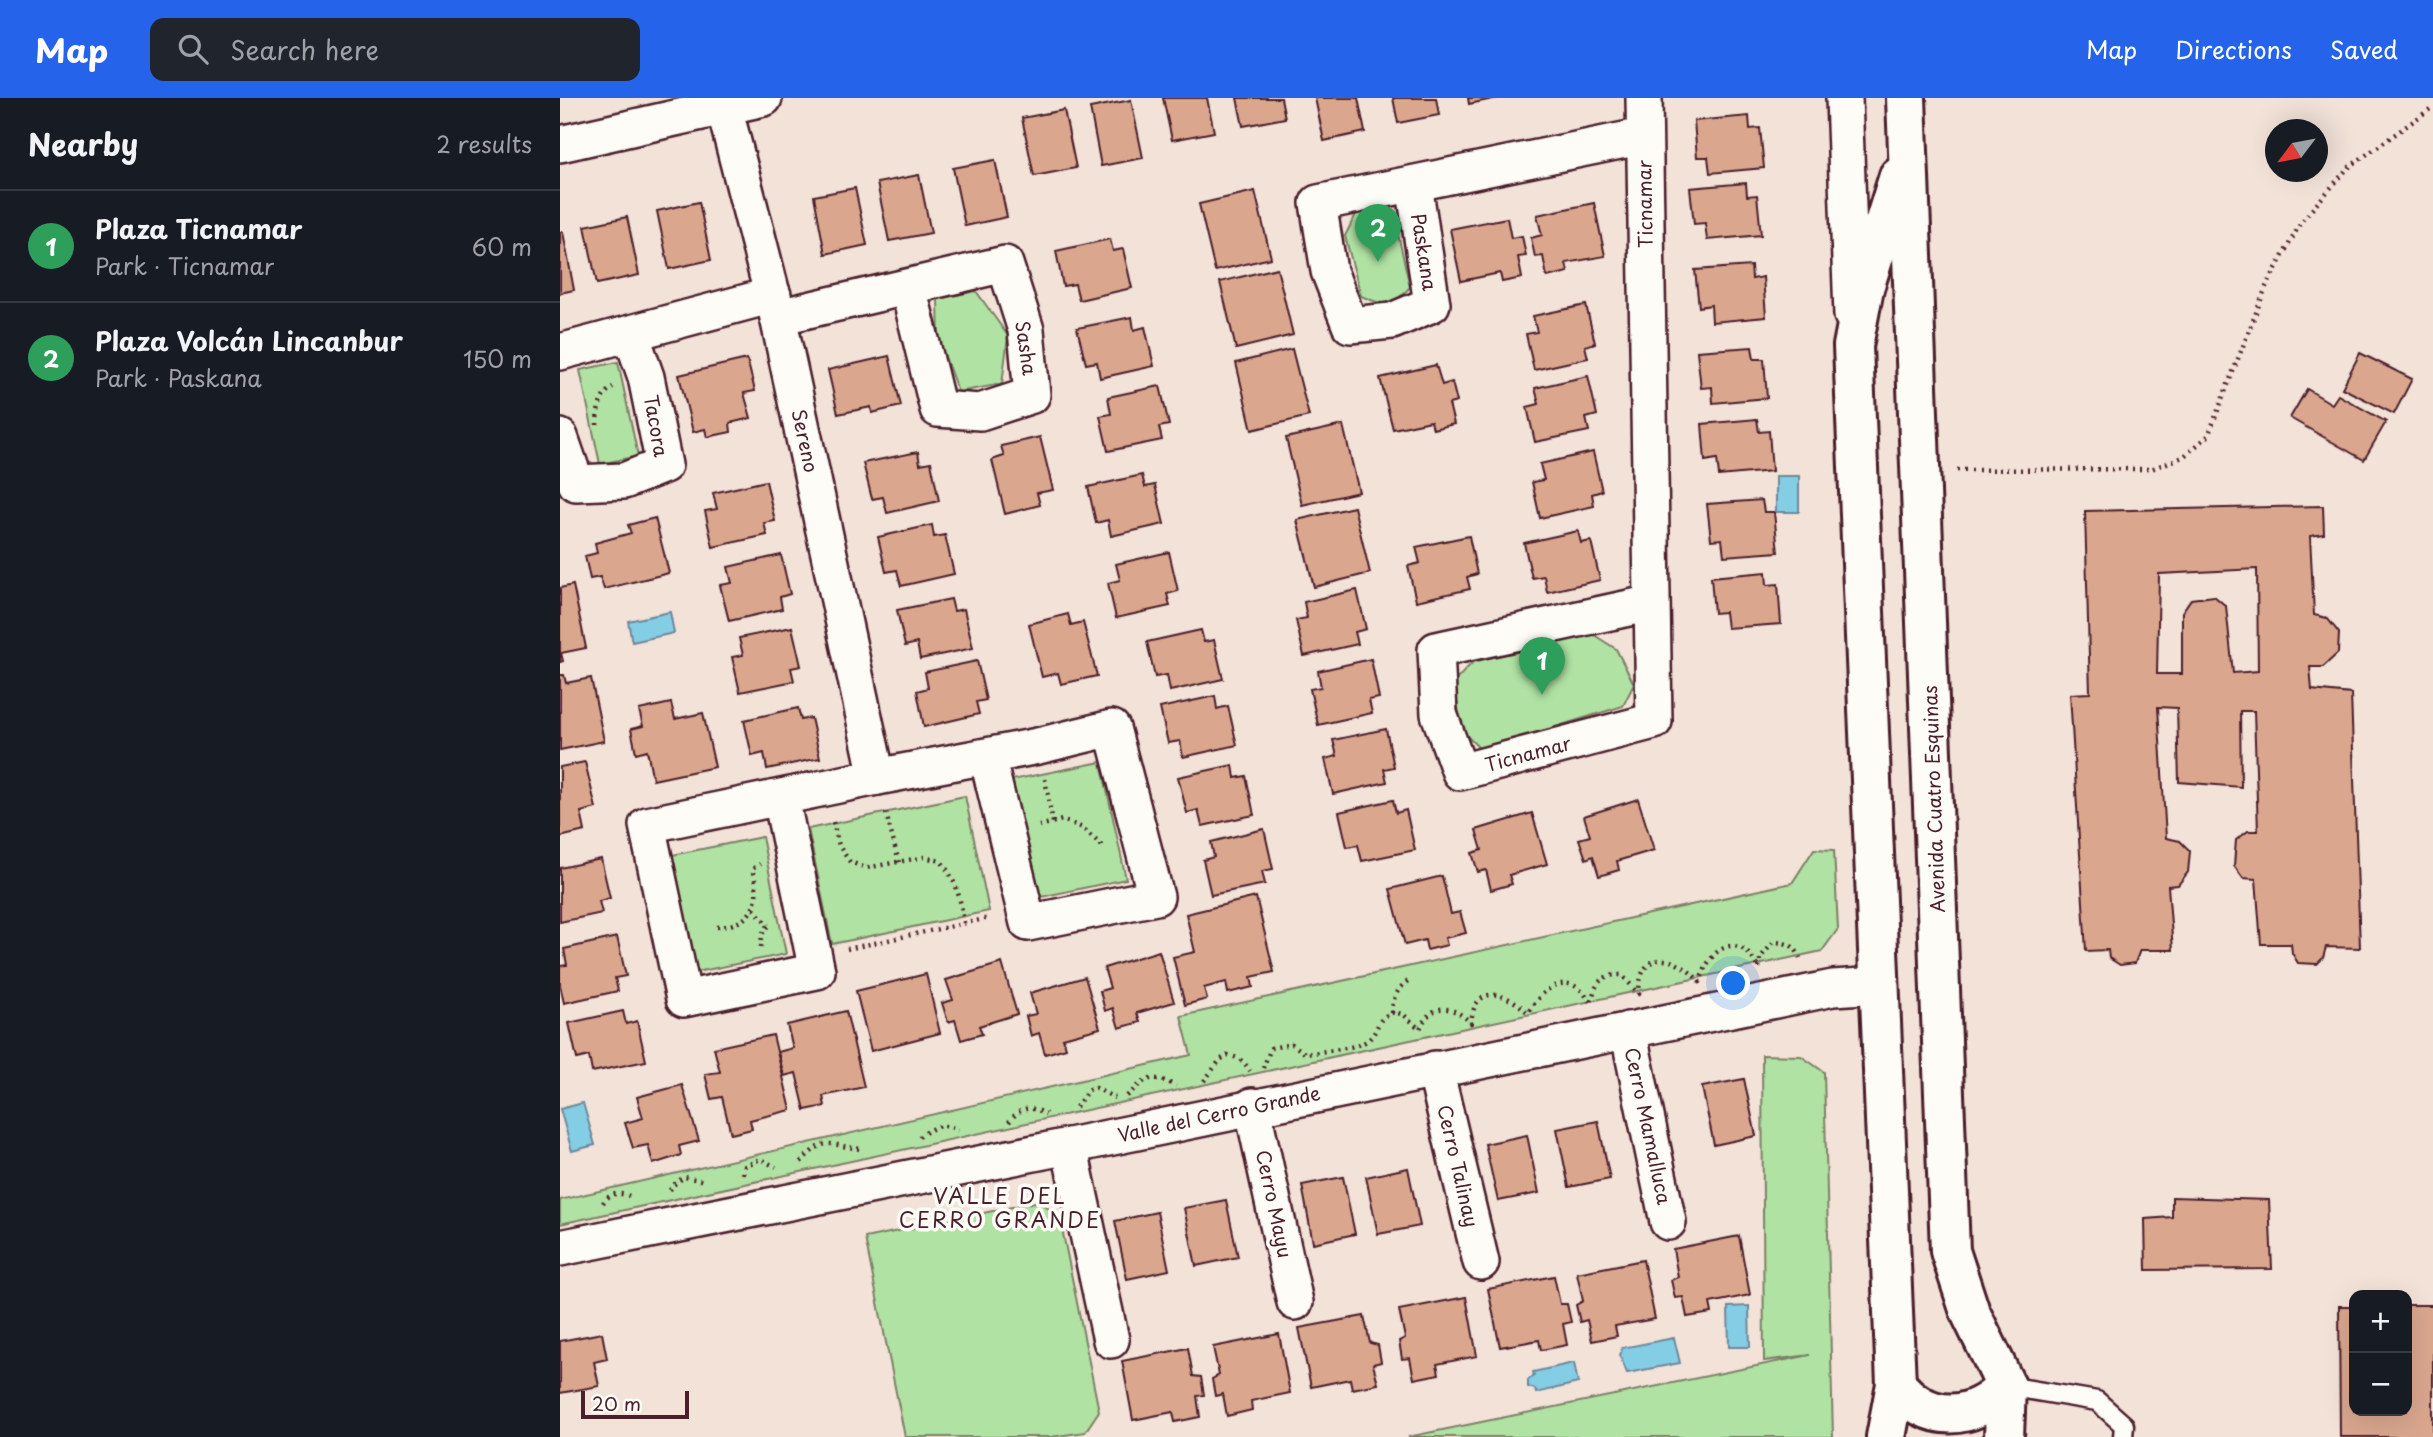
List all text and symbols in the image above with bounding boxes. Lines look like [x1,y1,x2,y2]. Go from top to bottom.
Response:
search box [150,18,640,81]
text: Map [35,24,108,74]
icon: search [174,30,212,68]
text: Search here [230,30,379,69]
text: Map [2086,31,2137,67]
text: Directions [2175,31,2292,67]
text: Saved [2330,31,2398,67]
north arrow [2265,119,2328,182]
text: Nearby [28,121,138,166]
text: 2 results [436,126,532,161]
street label: Ticnamar [1629,159,1659,248]
pin: 2 [1355,204,1401,262]
text: Plaza Ticnamar [95,209,302,248]
street label: Paskana [1405,211,1445,292]
text: 1 [46,229,57,264]
text: 60 m [472,229,532,264]
text: Park · Ticnamar [95,248,274,283]
street label: Sasha [1009,319,1045,377]
text: Plaza Volcán Lincanbur [95,321,403,360]
text: 2 [43,341,59,376]
text: 150 m [463,341,532,376]
text: Park · Paskana [95,360,262,395]
street label: Tacora [638,393,676,459]
street label: Sereno [786,407,826,475]
pin: 1 [1519,637,1565,695]
street label: Avenida Cuatro Esquinas [1915,685,1951,913]
street label: Ticnamar [1482,728,1574,778]
your location [1716,966,1750,1000]
street label: Cerro Mamalluca [1619,1045,1679,1207]
street label: Valle del Cerro Grande [1115,1078,1323,1148]
street label: Cerro Talinay [1431,1102,1487,1230]
street label: Cerro Mayu [1250,1147,1300,1260]
district label: VALLE DEL CERRO GRANDE [899,1179,1101,1235]
map controls [2349,1290,2412,1416]
button: + [2349,1290,2412,1353]
button: − [2349,1353,2412,1416]
scale bar [581,1388,690,1420]
text: 20 m [592,1389,641,1417]

